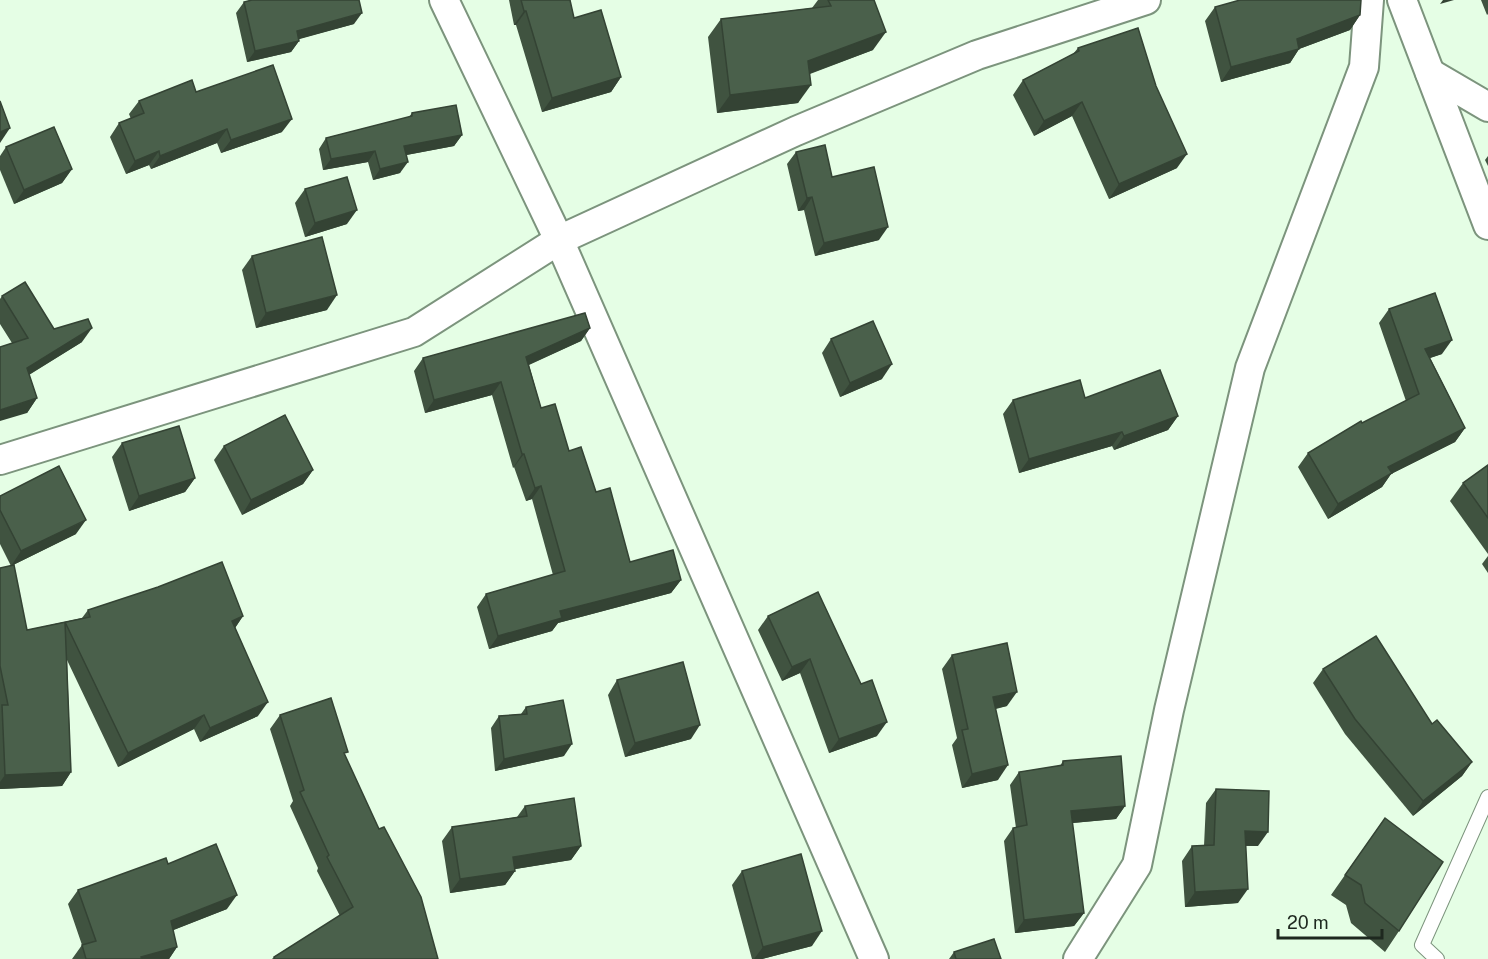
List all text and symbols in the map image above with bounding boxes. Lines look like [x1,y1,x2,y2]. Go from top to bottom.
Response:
scale bar [1278,902,1382,940]
text: 20 m [1287,912,1329,933]

